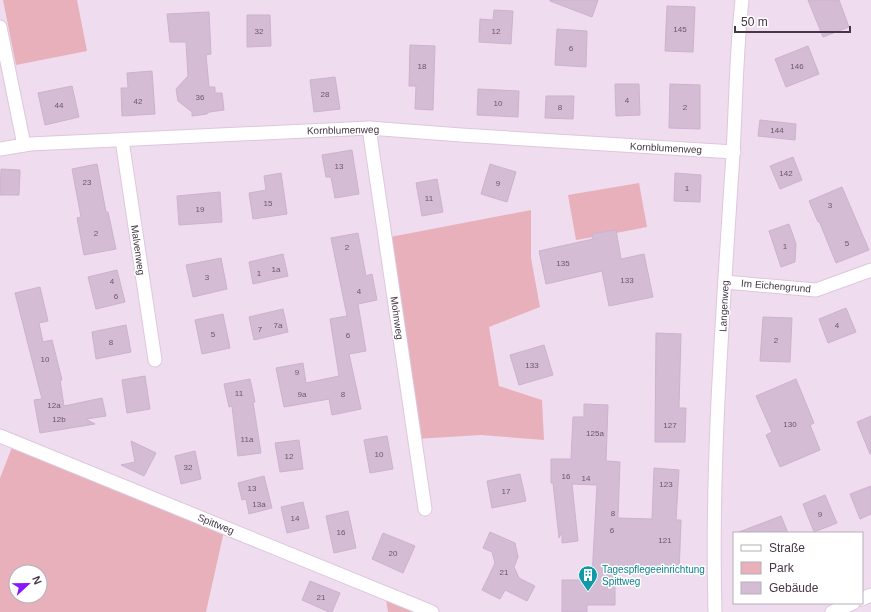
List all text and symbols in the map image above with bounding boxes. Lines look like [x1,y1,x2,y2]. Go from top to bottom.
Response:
scale bar [735,8,850,34]
text: 50 m [741,15,768,29]
house number: 145 [673,25,687,34]
house number: 32 [255,27,264,36]
house number: 12 [492,27,501,36]
house number: 6 [569,44,574,53]
house number: 18 [418,62,427,71]
house number: 146 [790,62,804,71]
house number: 28 [321,90,330,99]
house number: 36 [196,93,205,102]
house number: 4 [625,96,630,105]
house number: 42 [134,97,143,106]
house number: 10 [494,99,503,108]
house number: 44 [55,101,64,110]
house number: 8 [558,103,563,112]
house number: 2 [683,103,688,112]
street label: Kornblumenweg [307,124,379,136]
house number: 144 [770,126,784,135]
street label: Kornblumenweg [630,141,702,155]
house number: 13 [335,162,344,171]
house number: 142 [779,169,793,178]
house number: 23 [83,178,92,187]
house number: 9 [496,179,501,188]
house number: 1 [685,184,690,193]
house number: 11 [425,194,434,203]
house number: 15 [264,199,273,208]
house number: 3 [828,201,833,210]
house number: 19 [196,205,205,214]
street label: Malvenweg [129,224,147,276]
house number: 2 [94,229,99,238]
house number: 5 [845,239,850,248]
house number: 1 [783,242,788,251]
house number: 2 [345,243,350,252]
house number: 135 [556,259,570,268]
house number: 1a [272,265,281,274]
house number: 1 [257,269,262,278]
house number: 3 [205,273,210,282]
house number: 133 [620,276,634,285]
house number: 4 [110,277,115,286]
street label: Im Eichengrund [741,277,811,295]
street label: Langenweg [717,280,731,332]
house number: 4 [357,287,362,296]
house number: 6 [114,292,119,301]
street label: Mohnweg [389,296,405,340]
house number: 7a [274,321,283,330]
house number: 4 [835,321,840,330]
house number: 7 [258,325,263,334]
house number: 5 [211,330,216,339]
house number: 6 [346,331,351,340]
house number: 2 [774,336,779,345]
house number: 8 [109,338,114,347]
house number: 10 [41,355,50,364]
house number: 133 [525,361,539,370]
house number: 9 [295,368,300,377]
house number: 11 [235,389,244,398]
house number: 9a [298,390,307,399]
house number: 8 [341,390,346,399]
house number: 12a [47,401,61,410]
house number: 12b [52,415,66,424]
house number: 130 [783,420,797,429]
house number: 127 [663,421,677,430]
house number: 125a [586,429,604,438]
house number: 11a [241,435,254,444]
house number: 10 [375,450,384,459]
house number: 12 [285,452,294,461]
house number: 32 [184,463,193,472]
house number: 16 [562,472,571,481]
house number: 14 [582,474,591,483]
house number: 123 [659,480,673,489]
house number: 13 [248,484,257,493]
house number: 17 [502,487,511,496]
house number: 13a [252,500,266,509]
house number: 8 [611,509,616,518]
house number: 9 [818,510,823,519]
street label: Spittweg [196,512,236,536]
house number: 14 [291,514,300,523]
house number: 6 [610,526,615,535]
house number: 16 [337,528,346,537]
legend [733,532,863,604]
house number: 121 [658,536,672,545]
text: Straße [769,541,805,555]
house number: 20 [389,549,398,558]
text: Park [769,561,795,575]
north arrow [8,564,48,604]
building icon: Tagespflegeeinrichtung Spittweg [577,564,599,592]
place label: Tagespflegeeinrichtung Spittweg [602,564,705,587]
house number: 21 [500,568,509,577]
text: N [30,574,44,586]
text: Gebäude [769,581,819,595]
house number: 21 [317,593,326,602]

